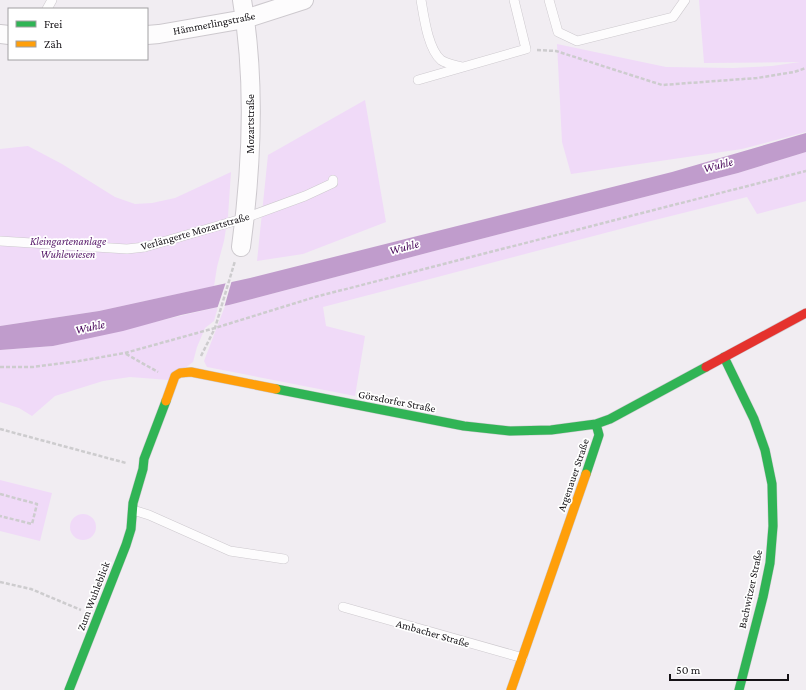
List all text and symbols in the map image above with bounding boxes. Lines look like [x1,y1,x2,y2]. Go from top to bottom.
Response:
legend [8,8,148,60]
street label: Hämmerlingstraße [172,9,256,38]
text: Frei [44,17,62,31]
text: Zäh [44,37,63,51]
street label: Mozartstraße [244,94,256,154]
water label: Wuhle [702,154,735,176]
street label: Verlängerte Mozartstraße [139,210,251,253]
park label: Kleingartenanlage Wuhlewiesen [30,235,107,260]
water label: Wuhle [388,236,421,258]
water label: Wuhle [74,317,107,337]
street label: Görsdorfer Straße [357,388,437,414]
street label: Argenauer Straße [555,437,592,513]
street label: Bachwitzer Straße [736,548,764,629]
street label: Zum Wuhleblick [74,559,112,632]
street label: Ambacher Straße [395,617,471,649]
scale bar [670,656,788,682]
text: 50 m [676,663,701,677]

